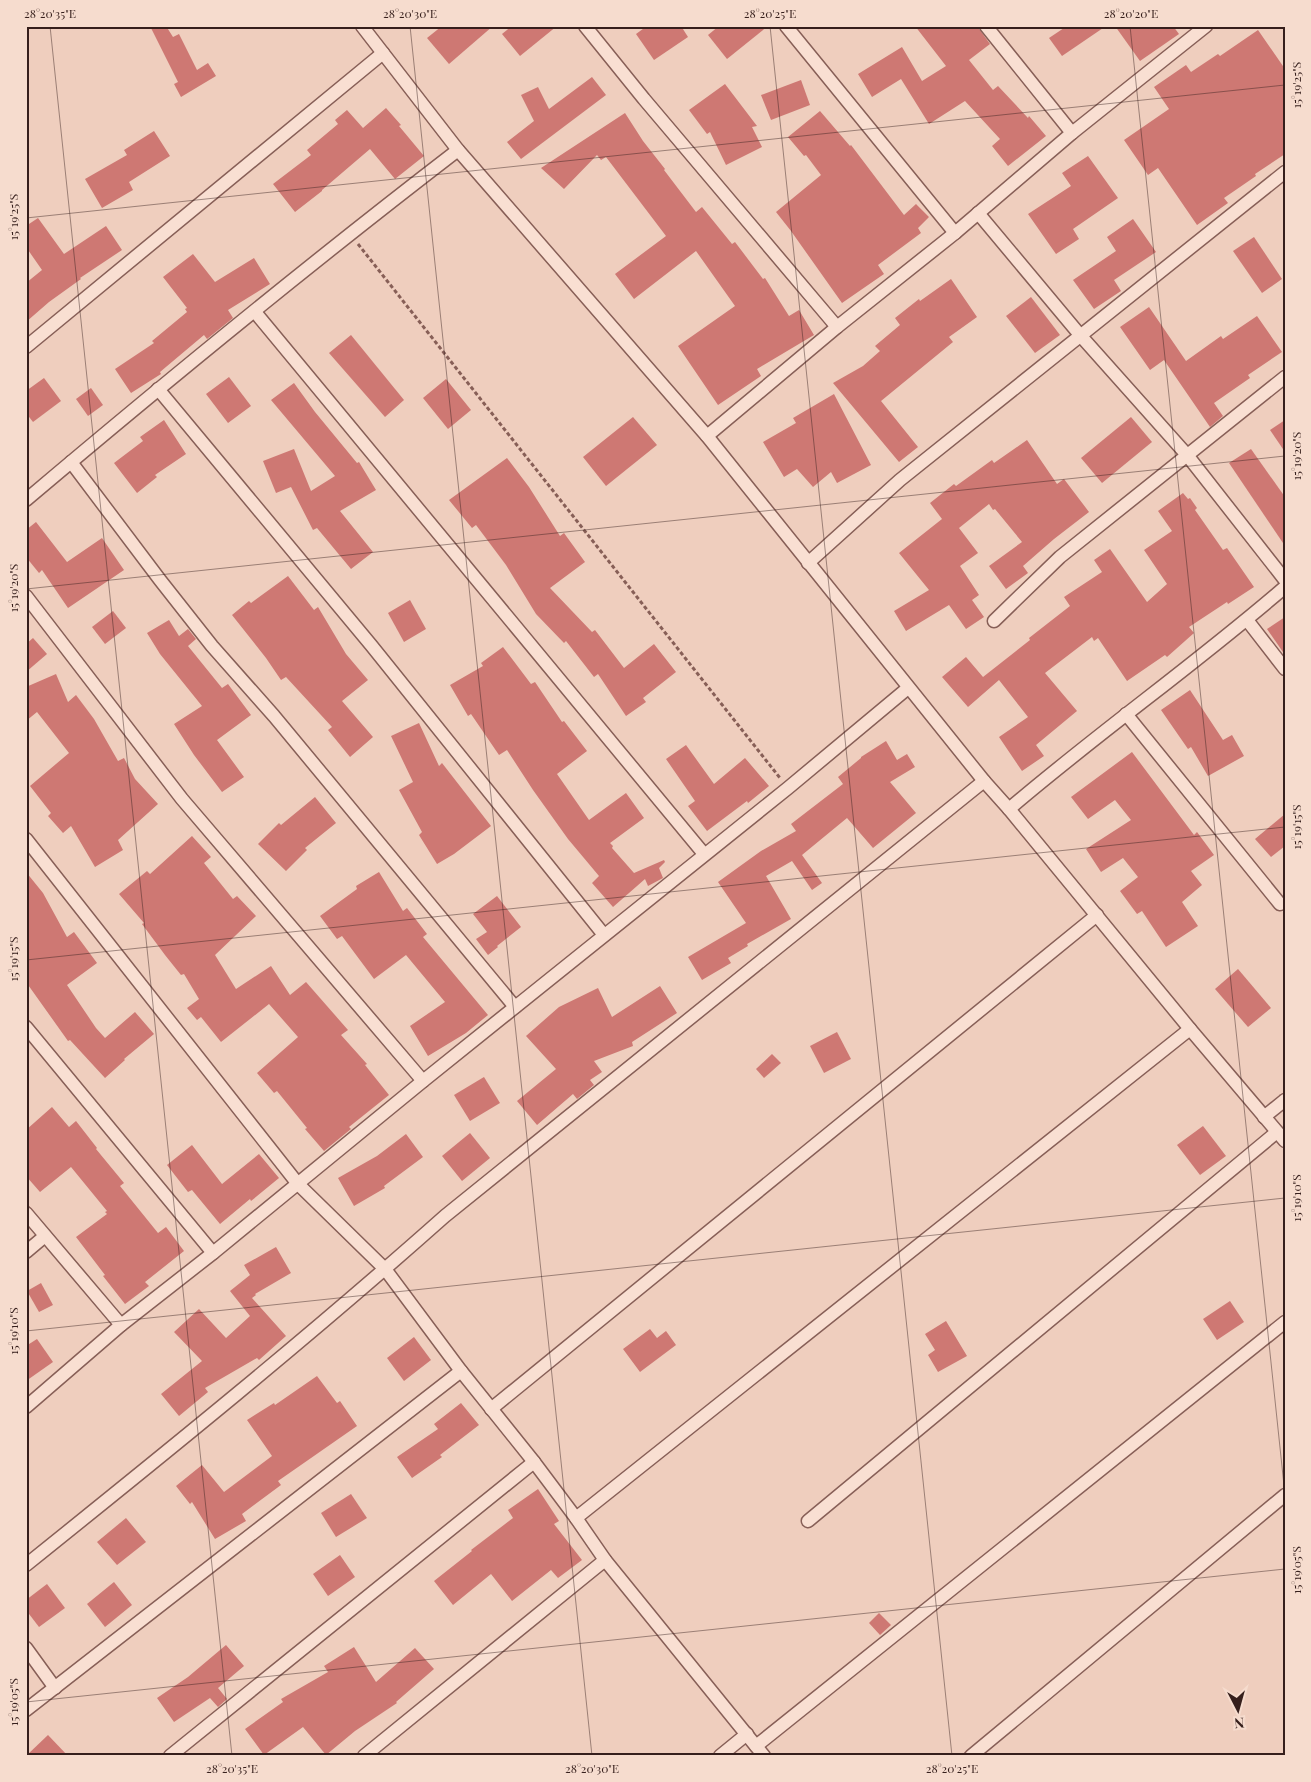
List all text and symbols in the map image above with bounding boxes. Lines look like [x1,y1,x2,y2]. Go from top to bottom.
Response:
text: 28°20'35"E [24,5,76,21]
text: 28°20'30"E [383,5,437,21]
text: 28°20'25"E [744,5,796,21]
text: 28°20'20"E [1104,5,1158,21]
text: 15°19'25"S [1288,62,1304,108]
text: 15°19'25"S [5,194,21,240]
text: 15°19'20"S [1288,432,1304,480]
text: 15°19'20"S [5,564,21,612]
text: 15°19'15"S [1288,804,1304,850]
text: 15°19'15"S [5,936,21,982]
text: 15°19'10"S [1288,1174,1304,1222]
text: 15°19'10"S [5,1307,21,1355]
text: 15°19'05"S [1288,1546,1304,1594]
text: 15°19'05"S [5,1678,21,1726]
north arrow [1214,1684,1264,1734]
text: N [1233,1713,1245,1733]
text: 28°20'35"E [206,1760,258,1776]
text: 28°20'30"E [565,1760,619,1776]
text: 28°20'25"E [926,1760,978,1776]

